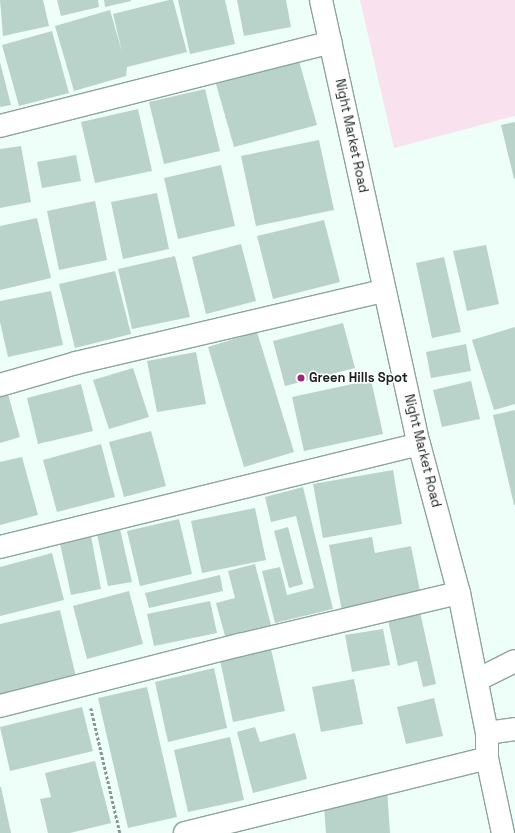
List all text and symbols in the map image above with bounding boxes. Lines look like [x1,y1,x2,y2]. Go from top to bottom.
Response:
street label: Night Market Road [331,78,371,194]
place label: Green Hills Spot [309,370,408,386]
marker: Green Hills Spot [296,373,306,383]
street label: Night Market Road [400,393,444,509]

